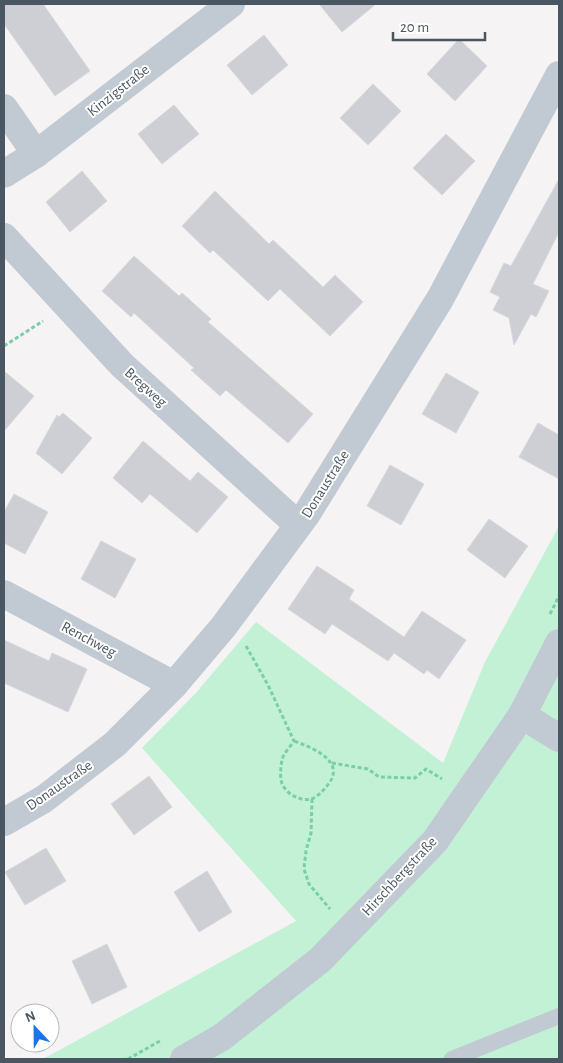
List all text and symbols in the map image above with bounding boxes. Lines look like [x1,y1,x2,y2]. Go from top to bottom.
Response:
scale bar [393,10,486,42]
text: 20 m [400,20,429,35]
street label: Kinzigstraße [85,62,152,119]
street label: Bregweg [122,365,170,410]
street label: Donaustraße [299,448,352,521]
street label: Renchweg [59,619,119,660]
street label: Donaustraße [24,757,95,813]
street label: Hirschbergstraße [359,834,440,919]
north arrow [10,1003,60,1053]
text: N [23,1009,38,1025]

